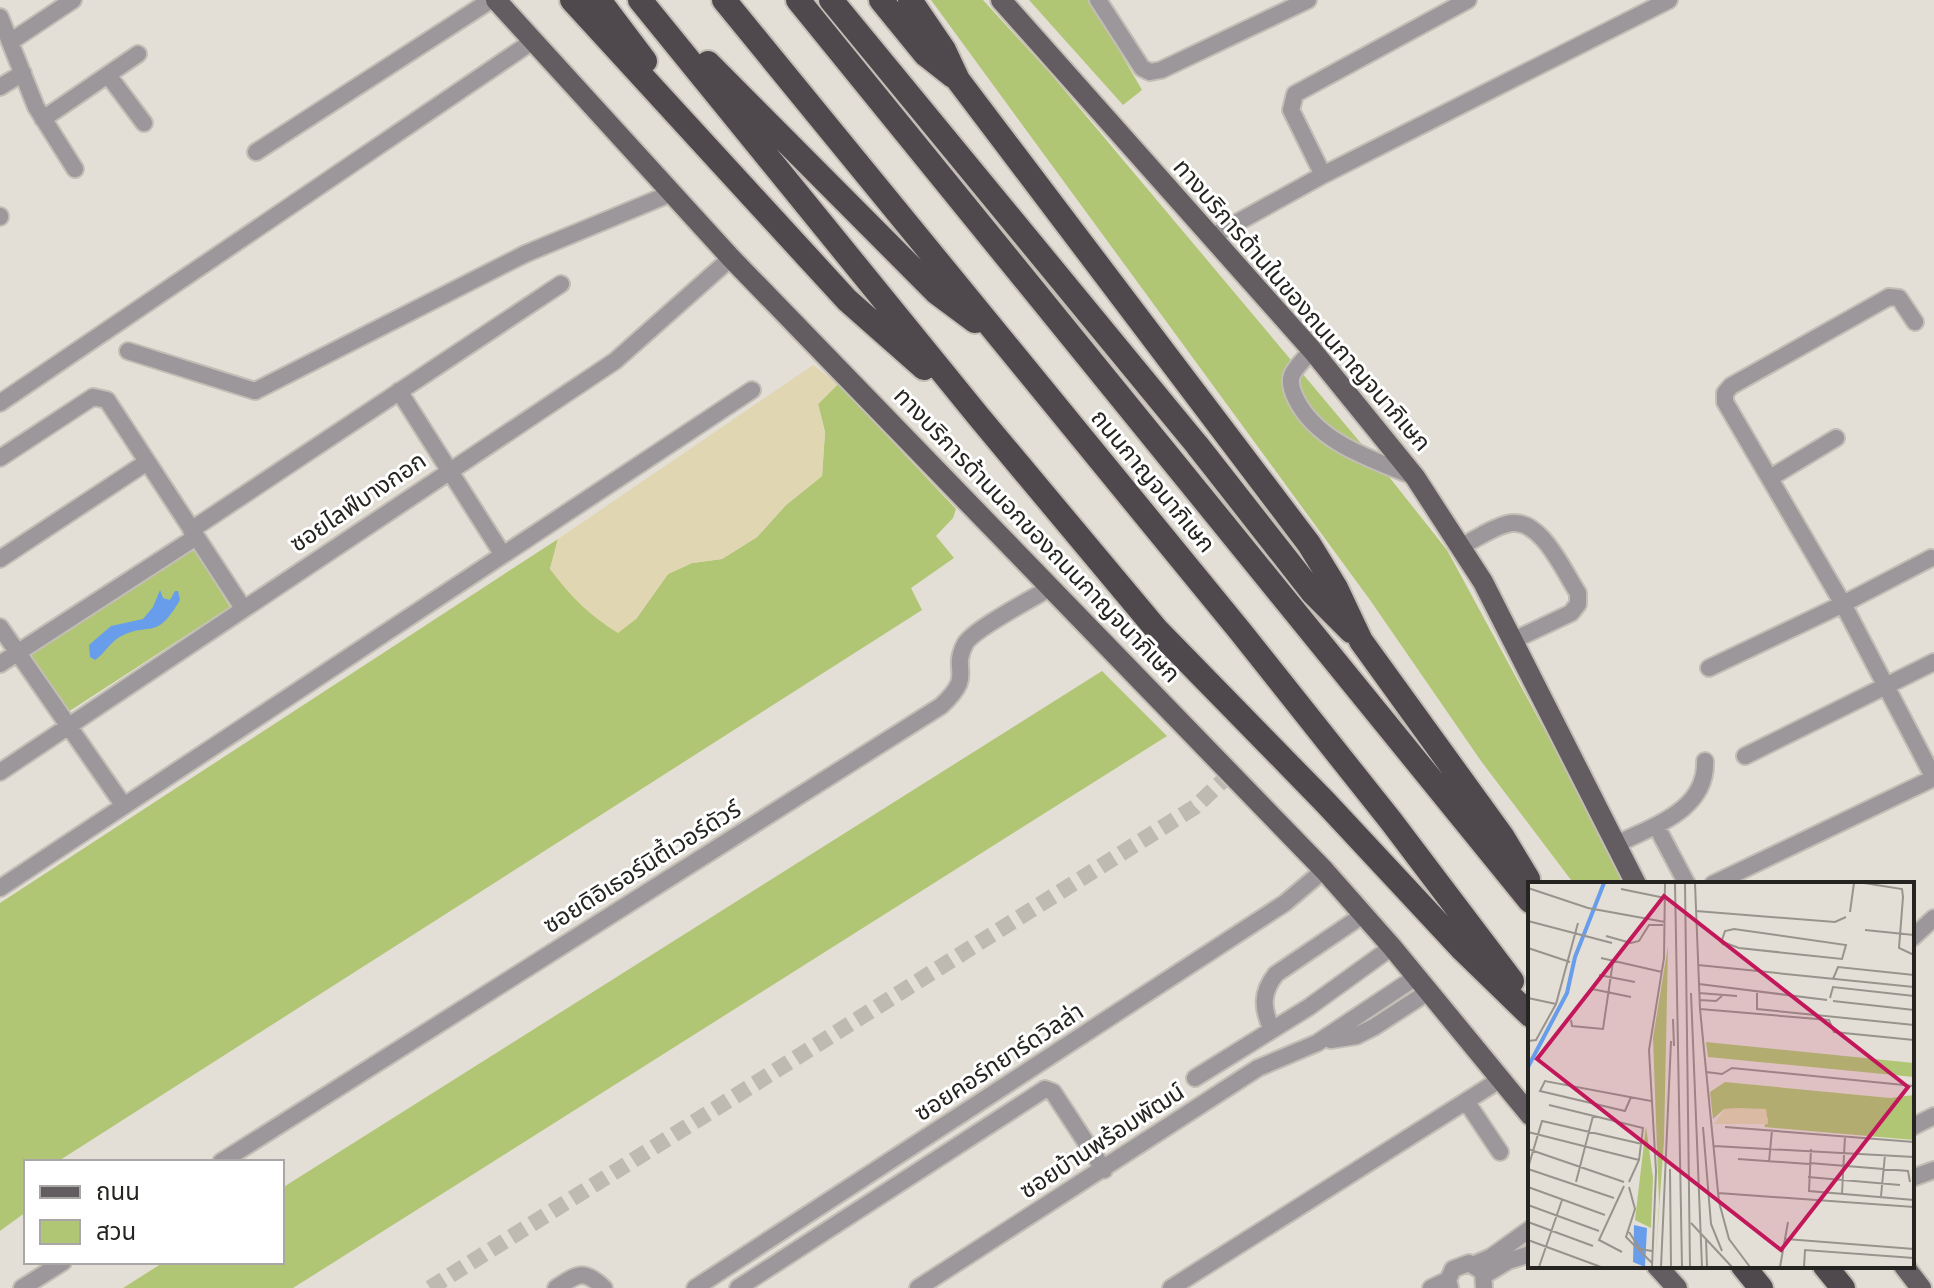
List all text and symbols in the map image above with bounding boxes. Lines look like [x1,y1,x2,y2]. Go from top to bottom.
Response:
street label: ทางบริการด้านในของถนนกาญจนาภิเษก [1167,153,1437,457]
street label: ทางบริการด้านนอกของถนนกาญจนาภิเษก [888,381,1186,689]
street label: ถนนกาญจนาภิเษก [1084,403,1222,559]
street label: ซอยไลฟ์บางกอก [284,445,432,559]
street label: ซอยดิอิเธอร์นิตี้เวอร์ดัวร์ [537,792,747,940]
inset map [1528,882,1914,1268]
street label: ซอยคอร์ทยาร์ดวิลล่า [909,996,1089,1128]
street label: ซอยบ้านพร้อมพัฒน์ [1014,1077,1190,1205]
legend [24,1160,284,1264]
text: ถนน [96,1177,140,1207]
text: สวน [96,1217,136,1247]

